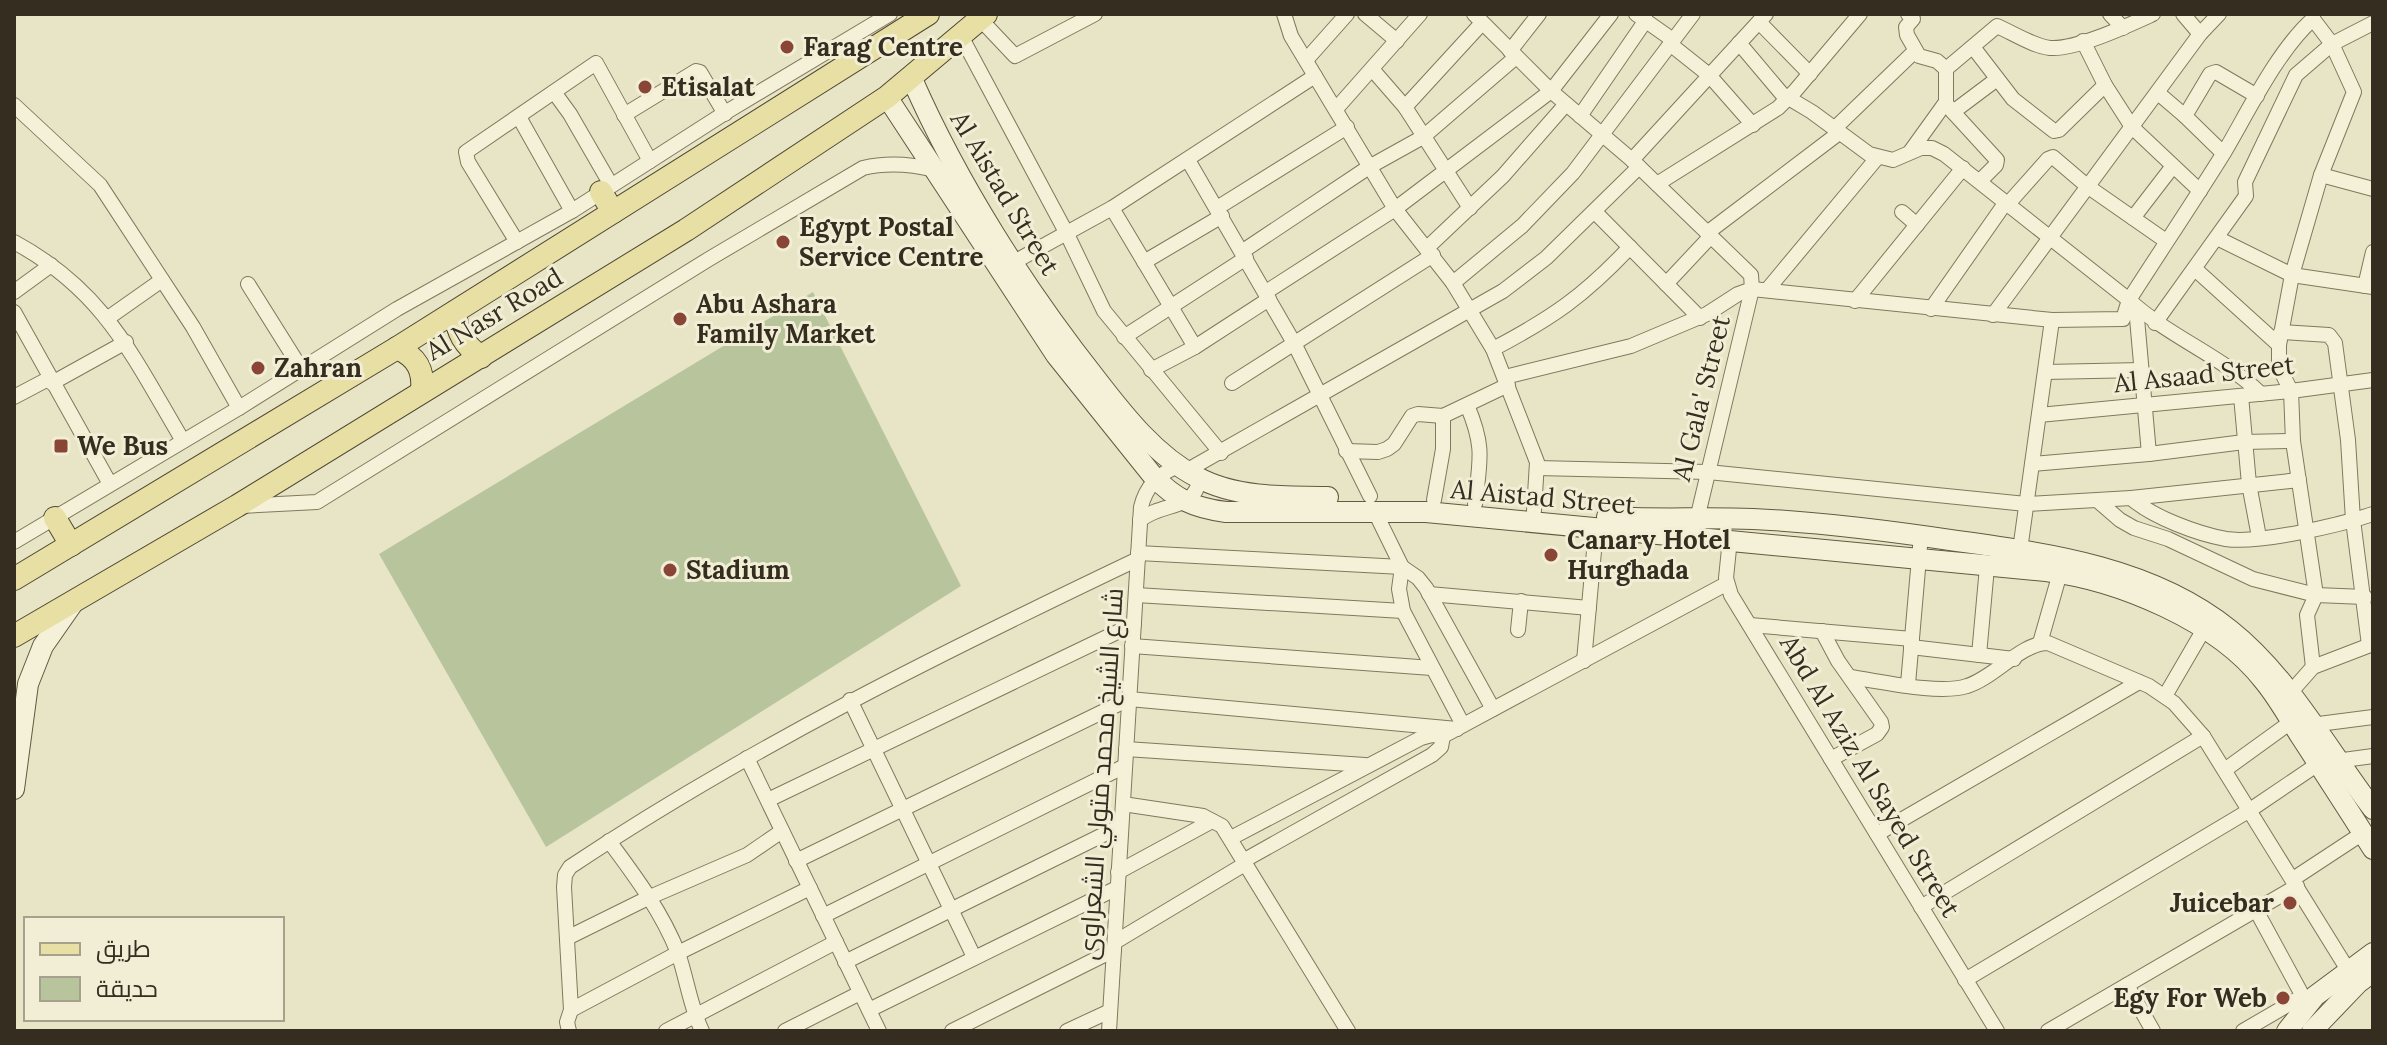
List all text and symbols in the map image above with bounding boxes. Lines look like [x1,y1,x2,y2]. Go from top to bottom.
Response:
place label: Farag Centre [803,30,963,63]
marker: Farag Centre [778,38,796,56]
place label: Etisalat [661,70,756,103]
marker: Etisalat [636,78,654,96]
street label: Al Aistad Street [943,104,1067,281]
place label: Egypt Postal Service Centre [799,210,983,273]
marker: Egypt Postal Service Centre [774,233,792,251]
street label: Al Nasr Road [418,260,568,368]
place label: Abu Ashara Family Market [696,287,877,350]
marker: Abu Ashara Family Market [671,310,689,328]
street label: Al Gala' Street [1664,312,1737,485]
street label: Al Asaad Street [2111,348,2296,399]
place label: Zahran [274,351,362,384]
marker: Zahran [249,359,267,377]
place label: We Bus [77,429,168,462]
marker: We Bus [52,437,70,455]
street label: Al Aistad Street [1448,472,1637,521]
place label: Canary Hotel Hurghada [1567,523,1731,586]
marker: Canary Hotel Hurghada [1542,546,1560,564]
place label: Stadium [686,553,790,586]
marker: Stadium [661,561,679,579]
street label: شارع الشيخ محمد متولي الشعراوى [1071,587,1135,962]
street label: Abd Al Aziz Al Sayed Street [1773,628,1968,923]
place label: Juicebar [2170,886,2275,919]
marker: Juicebar [2281,894,2299,912]
legend [24,917,284,1021]
text: طريق [96,933,151,964]
text: حديقة [96,973,158,1004]
place label: Egy For Web [2113,981,2267,1014]
marker: Egy For Web [2274,989,2292,1007]

